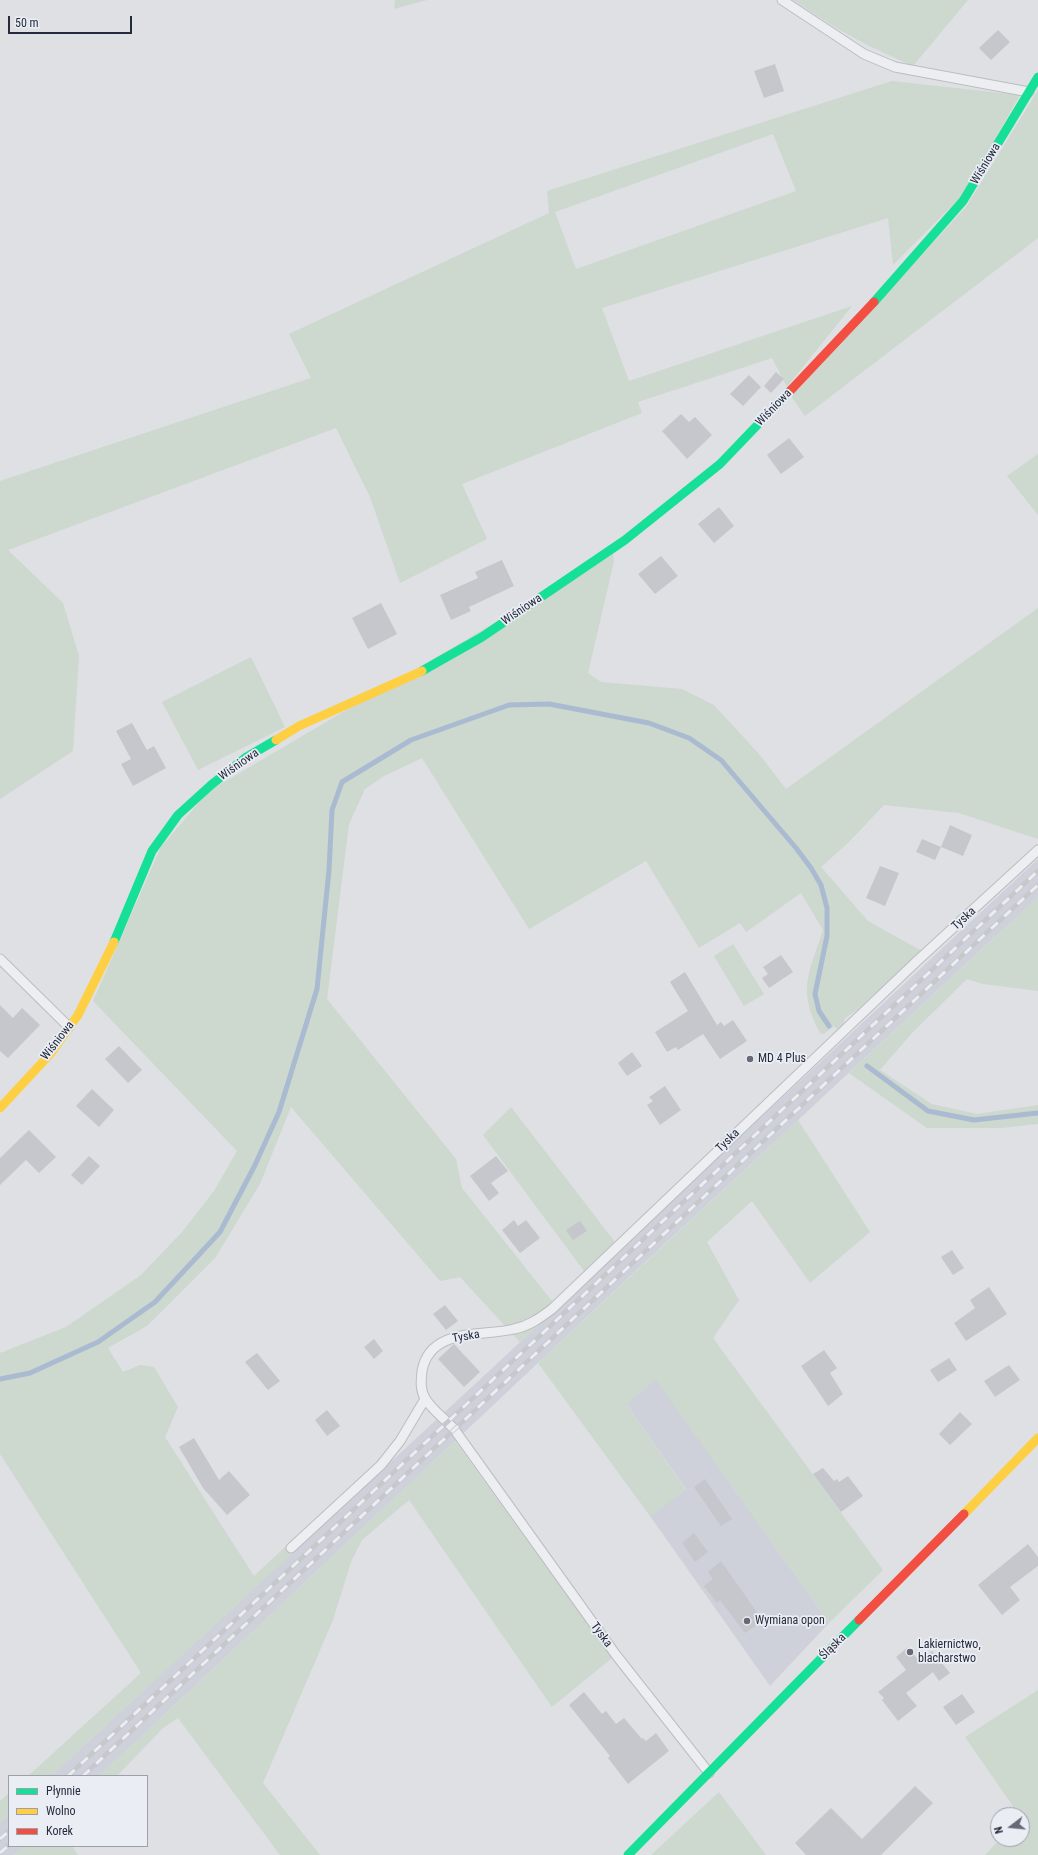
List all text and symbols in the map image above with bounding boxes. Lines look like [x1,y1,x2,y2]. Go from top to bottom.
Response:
scale bar [10,8,134,34]
text: 50 m [15,16,39,30]
street label: Wiśniowa [968,141,1004,187]
street label: Wiśniowa [753,387,795,429]
street label: Wiśniowa [499,591,545,629]
street label: Wiśniowa [216,746,262,784]
street label: Tyska [949,904,979,934]
street label: Wiśniowa [38,1019,78,1063]
place label: MD 4 Plus [758,1052,806,1066]
marker: MD 4 Plus [745,1054,755,1064]
street label: Tyska [713,1126,743,1156]
street label: Tyska [451,1328,481,1346]
place label: Wymiana opon [755,1614,825,1628]
marker: Wymiana opon [742,1616,752,1626]
street label: Tyska [587,1620,615,1650]
street label: Śląska [817,1631,849,1663]
place label: Lakiernictwo, blacharstwo [918,1638,981,1666]
marker: Lakiernictwo, blacharstwo [905,1647,915,1657]
legend [8,1775,148,1847]
text: Płynnie [46,1784,81,1798]
text: Wolno [46,1804,76,1818]
north arrow [990,1807,1030,1847]
text: Korek [46,1824,73,1838]
text: N [992,1825,1006,1835]

